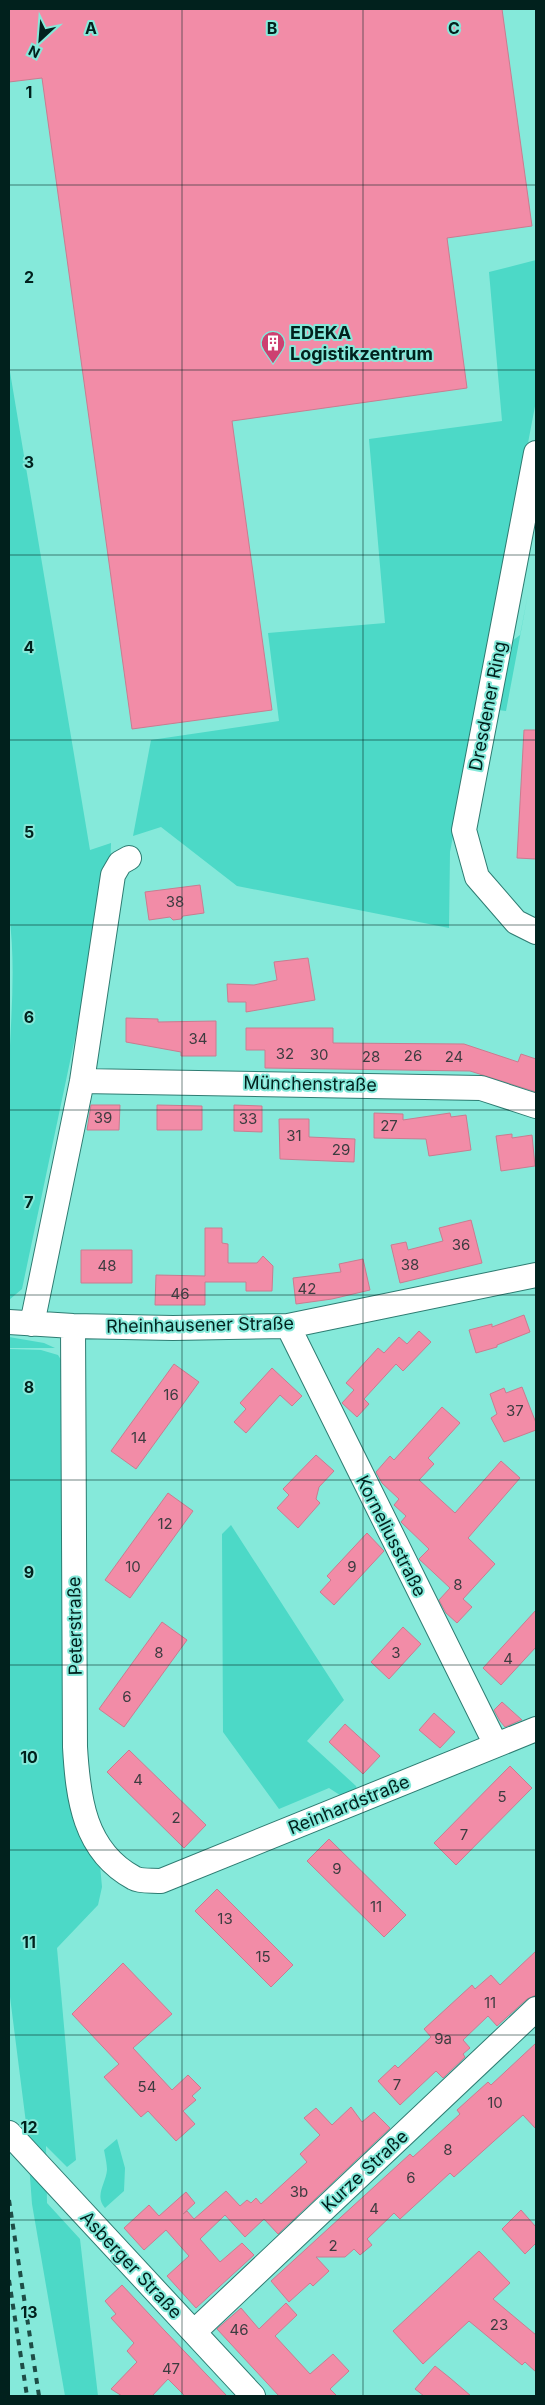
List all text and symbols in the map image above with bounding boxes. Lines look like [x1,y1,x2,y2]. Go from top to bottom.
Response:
north arrow [15,15,65,65]
text: A [85,18,97,38]
text: B [267,18,277,38]
text: C [448,18,460,38]
text: N [26,42,43,62]
text: 1 [26,82,32,102]
text: 2 [24,267,34,287]
place label: EDEKA Logistikzentrum [290,322,433,364]
building icon: EDEKA Logistikzentrum [260,330,286,364]
text: 3 [24,452,34,472]
text: 4 [24,637,35,657]
street label: Dresdener Ring [465,639,510,772]
text: 5 [24,822,34,842]
house number: 38 [166,892,184,911]
text: 6 [24,1007,34,1027]
house number: 34 [189,1029,207,1048]
house number: 32 [276,1044,294,1063]
house number: 30 [310,1045,328,1064]
house number: 26 [404,1046,422,1065]
house number: 28 [362,1047,380,1066]
house number: 24 [445,1047,463,1066]
street label: Münchenstraße [243,1072,377,1095]
house number: 39 [94,1108,112,1127]
house number: 33 [239,1109,257,1128]
house number: 27 [380,1116,398,1135]
house number: 31 [286,1126,302,1145]
house number: 29 [332,1140,350,1159]
text: 7 [24,1192,34,1212]
house number: 36 [452,1235,470,1254]
house number: 38 [401,1255,419,1274]
house number: 48 [98,1256,116,1275]
house number: 42 [298,1279,316,1298]
house number: 46 [171,1284,190,1303]
street label: Rheinhausener Straße [106,1312,294,1337]
text: 8 [24,1377,34,1397]
house number: 16 [163,1385,179,1404]
house number: 37 [506,1401,524,1420]
house number: 14 [131,1428,147,1447]
street label: Korneliusstraße [352,1472,431,1600]
house number: 12 [157,1514,173,1533]
house number: 10 [125,1557,141,1576]
house number: 9 [347,1557,357,1576]
text: 9 [24,1562,34,1582]
house number: 8 [453,1575,463,1594]
street label: Peterstraße [63,1576,86,1676]
house number: 8 [154,1643,164,1662]
house number: 3 [391,1643,401,1662]
house number: 4 [503,1649,513,1668]
house number: 6 [122,1687,132,1706]
text: 10 [20,1747,38,1767]
house number: 4 [133,1770,143,1789]
street label: Reinhardstraße [285,1771,413,1838]
house number: 5 [497,1787,507,1806]
house number: 2 [171,1808,181,1827]
house number: 7 [460,1825,468,1844]
house number: 9 [332,1859,342,1878]
house number: 11 [370,1897,382,1916]
house number: 13 [217,1909,233,1928]
text: 11 [22,1932,36,1952]
house number: 15 [255,1947,271,1966]
house number: 11 [484,1993,496,2012]
house number: 9a [434,2029,452,2048]
house number: 7 [393,2075,401,2094]
house number: 54 [138,2077,156,2096]
house number: 10 [487,2093,503,2112]
text: 12 [21,2117,37,2137]
street label: Kurze Straße [317,2125,412,2216]
house number: 8 [443,2140,453,2159]
house number: 6 [406,2168,416,2187]
house number: 3b [290,2182,308,2201]
house number: 4 [369,2199,379,2218]
street label: Asberger Straße [76,2207,187,2323]
house number: 2 [328,2236,338,2255]
text: 13 [20,2302,38,2322]
house number: 23 [490,2315,508,2334]
house number: 46 [230,2320,249,2339]
house number: 47 [162,2359,180,2378]

